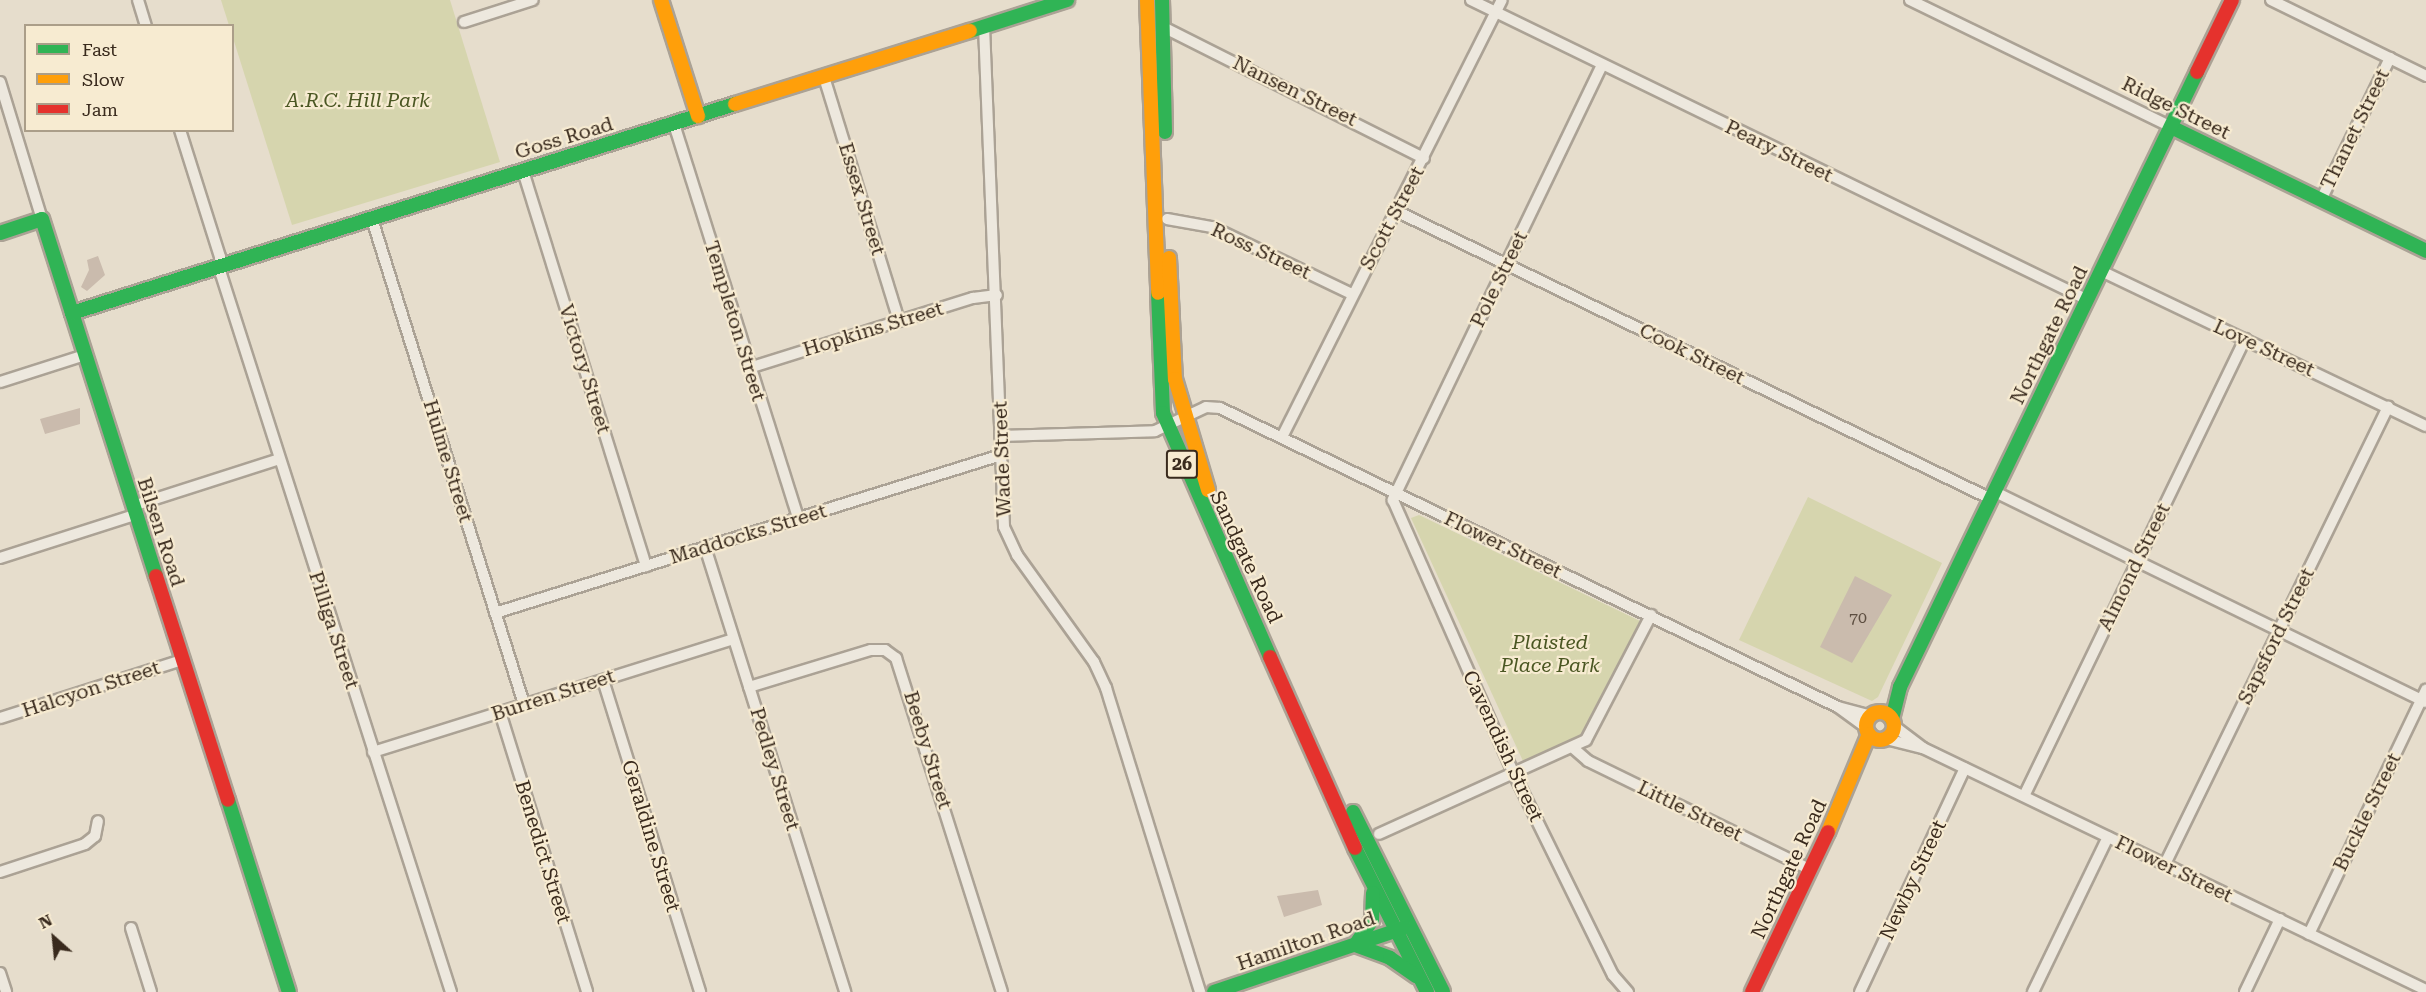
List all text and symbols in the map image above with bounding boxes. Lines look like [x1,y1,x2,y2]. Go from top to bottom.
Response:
legend [24,24,234,132]
text: Fast [82,39,117,60]
street label: Nansen Street [1229,51,1361,131]
street label: Thanet Street [2316,65,2394,193]
text: Slow [82,69,124,90]
street label: Ridge Street [2118,71,2234,145]
park label: A.R.C. Hill Park [286,88,430,112]
text: Jam [82,99,118,120]
street label: Goss Road [512,112,616,164]
street label: Peary Street [1721,115,1837,187]
street label: Essex Street [833,140,891,258]
street label: Scott Street [1355,162,1429,274]
street label: Ross Street [1207,217,1315,285]
street label: Pole Street [1465,227,1533,331]
street label: Templeton Street [699,238,771,404]
street label: Northgate Road [2005,262,2093,408]
street label: Hopkins Street [800,296,946,362]
street label: Victory Street [554,301,616,437]
street label: Love Street [2210,314,2318,382]
street label: Cook Street [1635,318,1749,390]
street label: Hulme Street [418,397,478,525]
street label: Wade Street [988,400,1016,518]
road number: 26 [1166,449,1198,479]
street label: Bilsen Road [132,474,190,590]
street label: Sandgate Road [1205,487,1287,627]
street label: Maddocks Street [667,499,829,569]
street label: Almond Street [2093,499,2175,635]
street label: Flower Street [1440,506,1566,584]
street label: Sapsford Street [2233,564,2319,708]
street label: Pilliga Street [304,568,364,692]
house number: 70 [1849,608,1867,628]
park label: Plaisted Place Park [1500,631,1600,678]
street label: Halcyon Street [19,655,163,723]
street label: Burren Street [488,664,618,726]
street label: Cavendish Street [1457,667,1549,825]
street label: Beeby Street [899,688,957,812]
street label: Pedley Street [745,705,805,833]
street label: Buckle Street [2328,749,2406,875]
street label: Geraldine Street [617,757,685,915]
street label: Little Street [1634,775,1746,847]
street label: Benedict Street [510,777,576,927]
street label: Northgate Road [1746,795,1832,943]
street label: Newby Street [1875,816,1951,944]
street label: Flower Street [2111,830,2237,908]
street label: Hamilton Road [1234,906,1378,976]
north arrow [24,908,84,968]
text: N [36,910,55,933]

